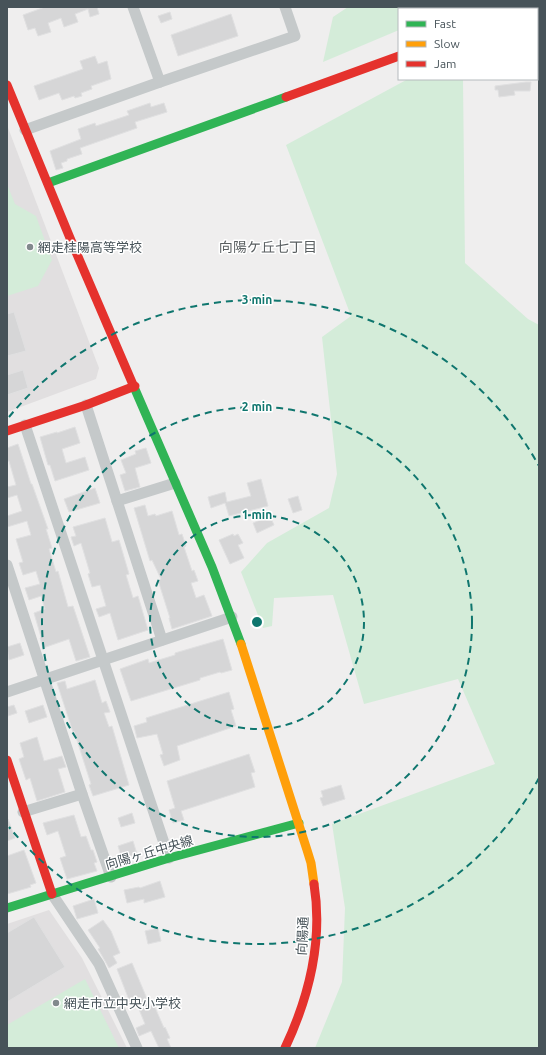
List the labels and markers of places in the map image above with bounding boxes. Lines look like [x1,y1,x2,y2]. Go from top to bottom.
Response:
place label: 網走桂陽高等学校 [38,240,142,254]
marker: 網走桂陽高等学校 [25,242,35,252]
centre of rings [250,615,264,629]
place label: 網走市立中央小学校 [64,996,181,1010]
marker: 網走市立中央小学校 [51,998,61,1008]

